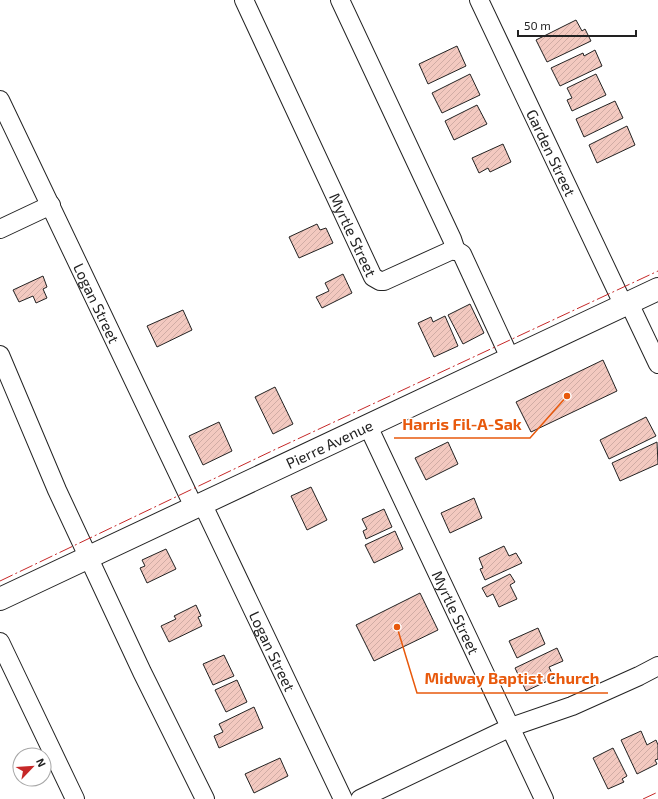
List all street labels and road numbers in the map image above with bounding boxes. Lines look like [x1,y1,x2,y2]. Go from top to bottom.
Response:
street label: Garden Street [523,106,580,199]
street label: Myrtle Street [326,190,381,280]
street label: Logan Street [70,260,124,346]
street label: Pierre Avenue [283,416,376,472]
street label: Myrtle Street [428,568,483,657]
street label: Logan Street [246,608,299,694]

